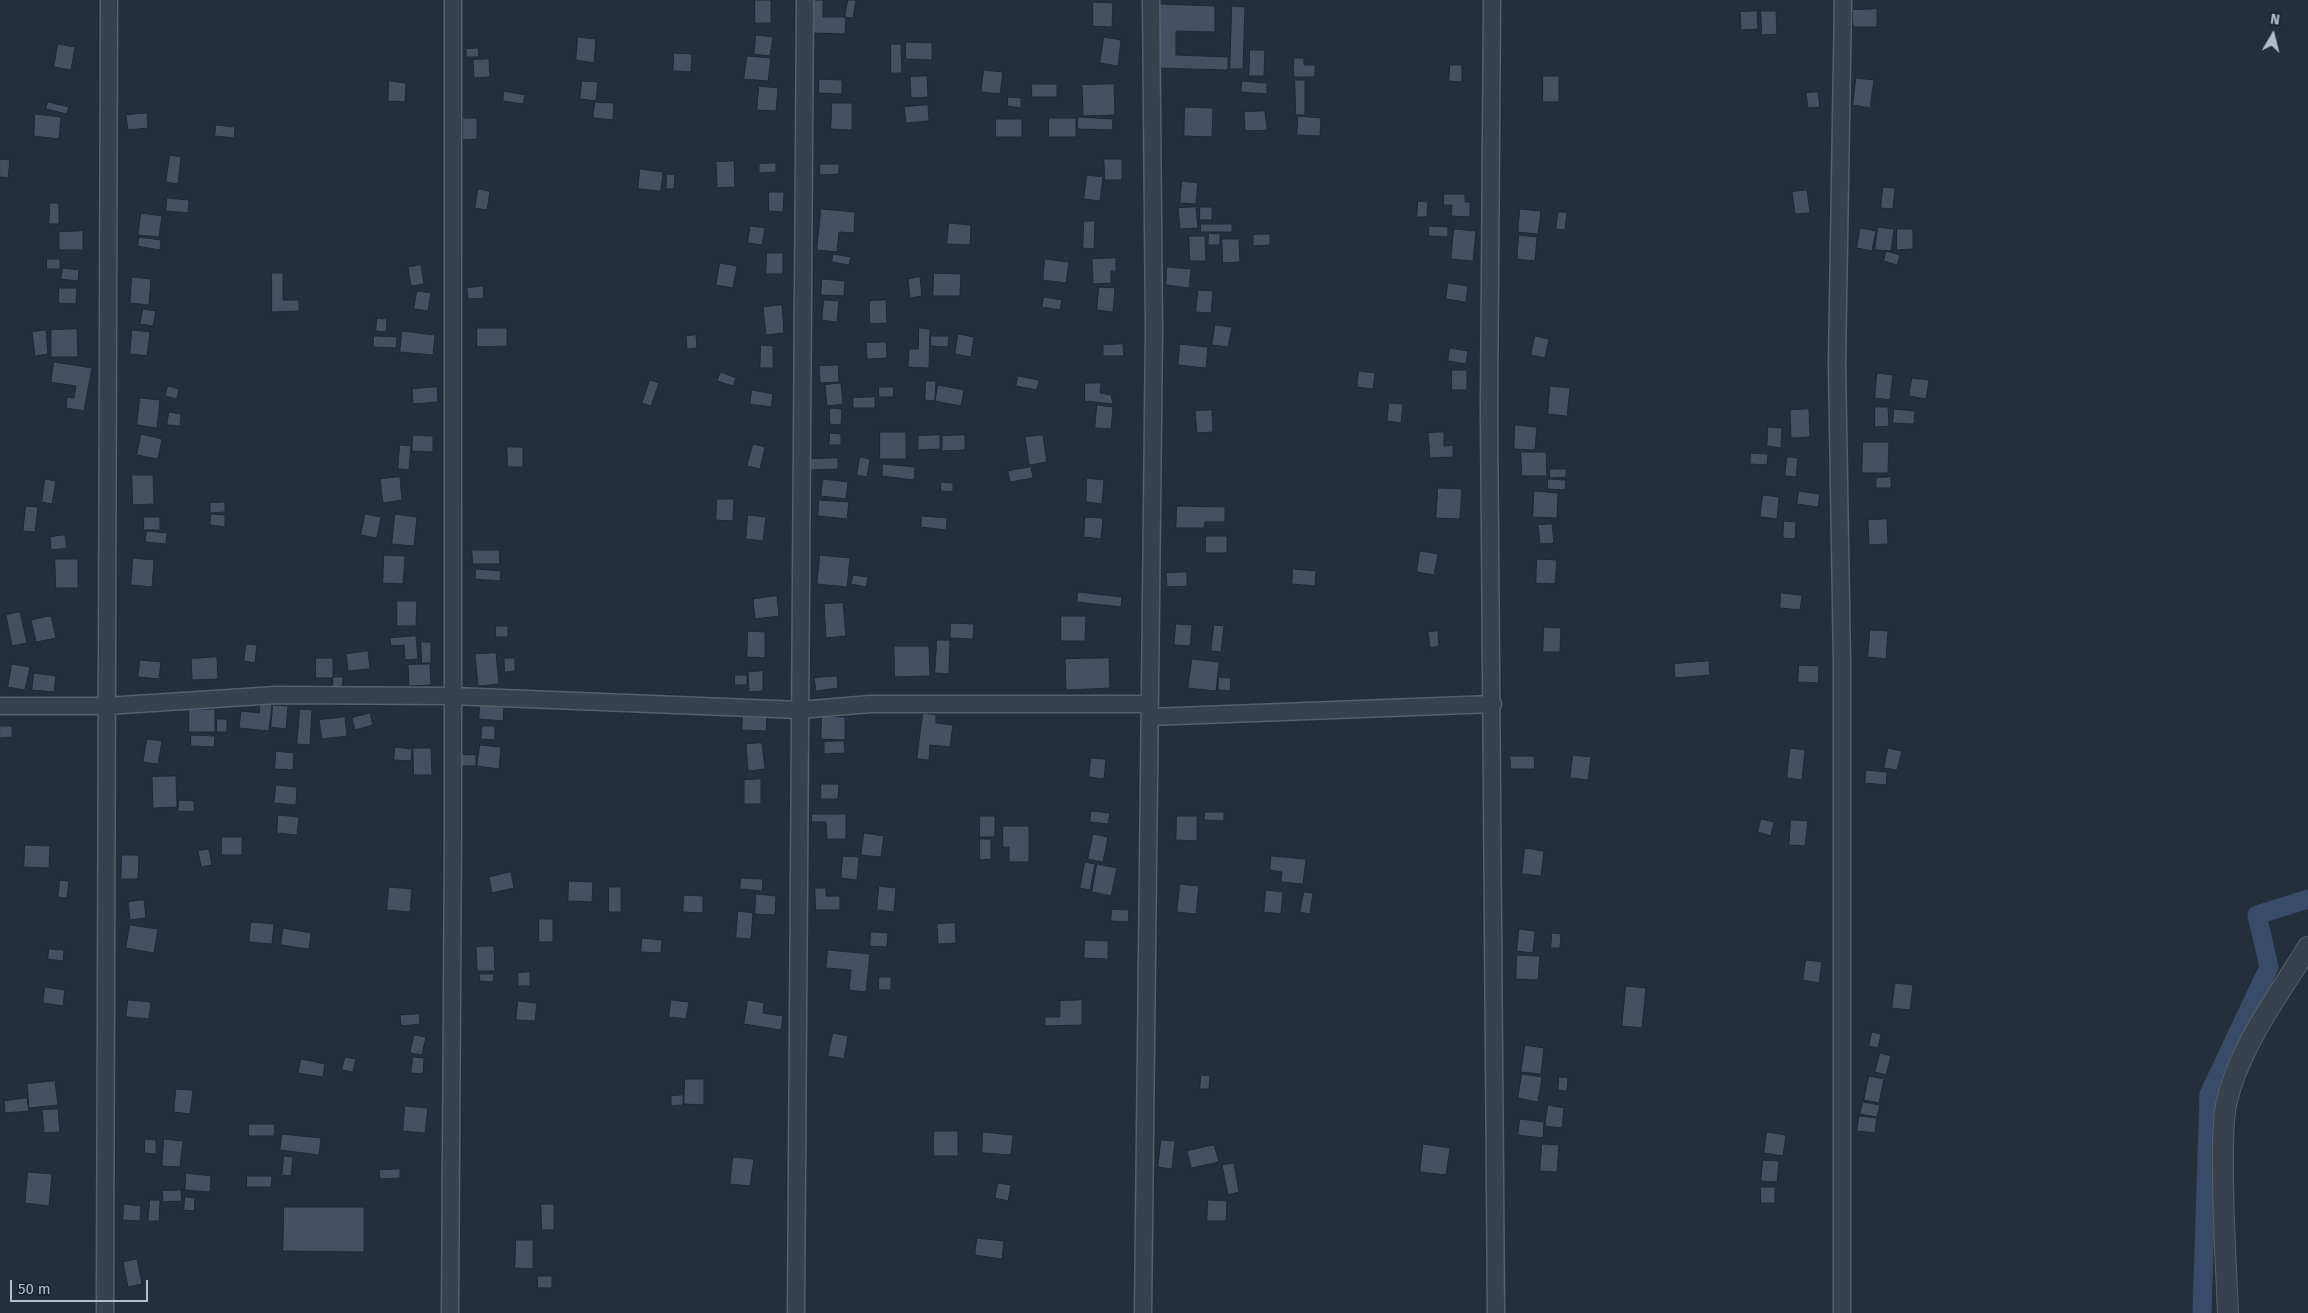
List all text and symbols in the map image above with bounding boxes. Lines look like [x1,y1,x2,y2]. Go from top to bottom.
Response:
north arrow [2248,10,2298,60]
text: N [2269,11,2281,29]
scale bar [12,1270,150,1302]
text: 50 m [18,1280,51,1298]

